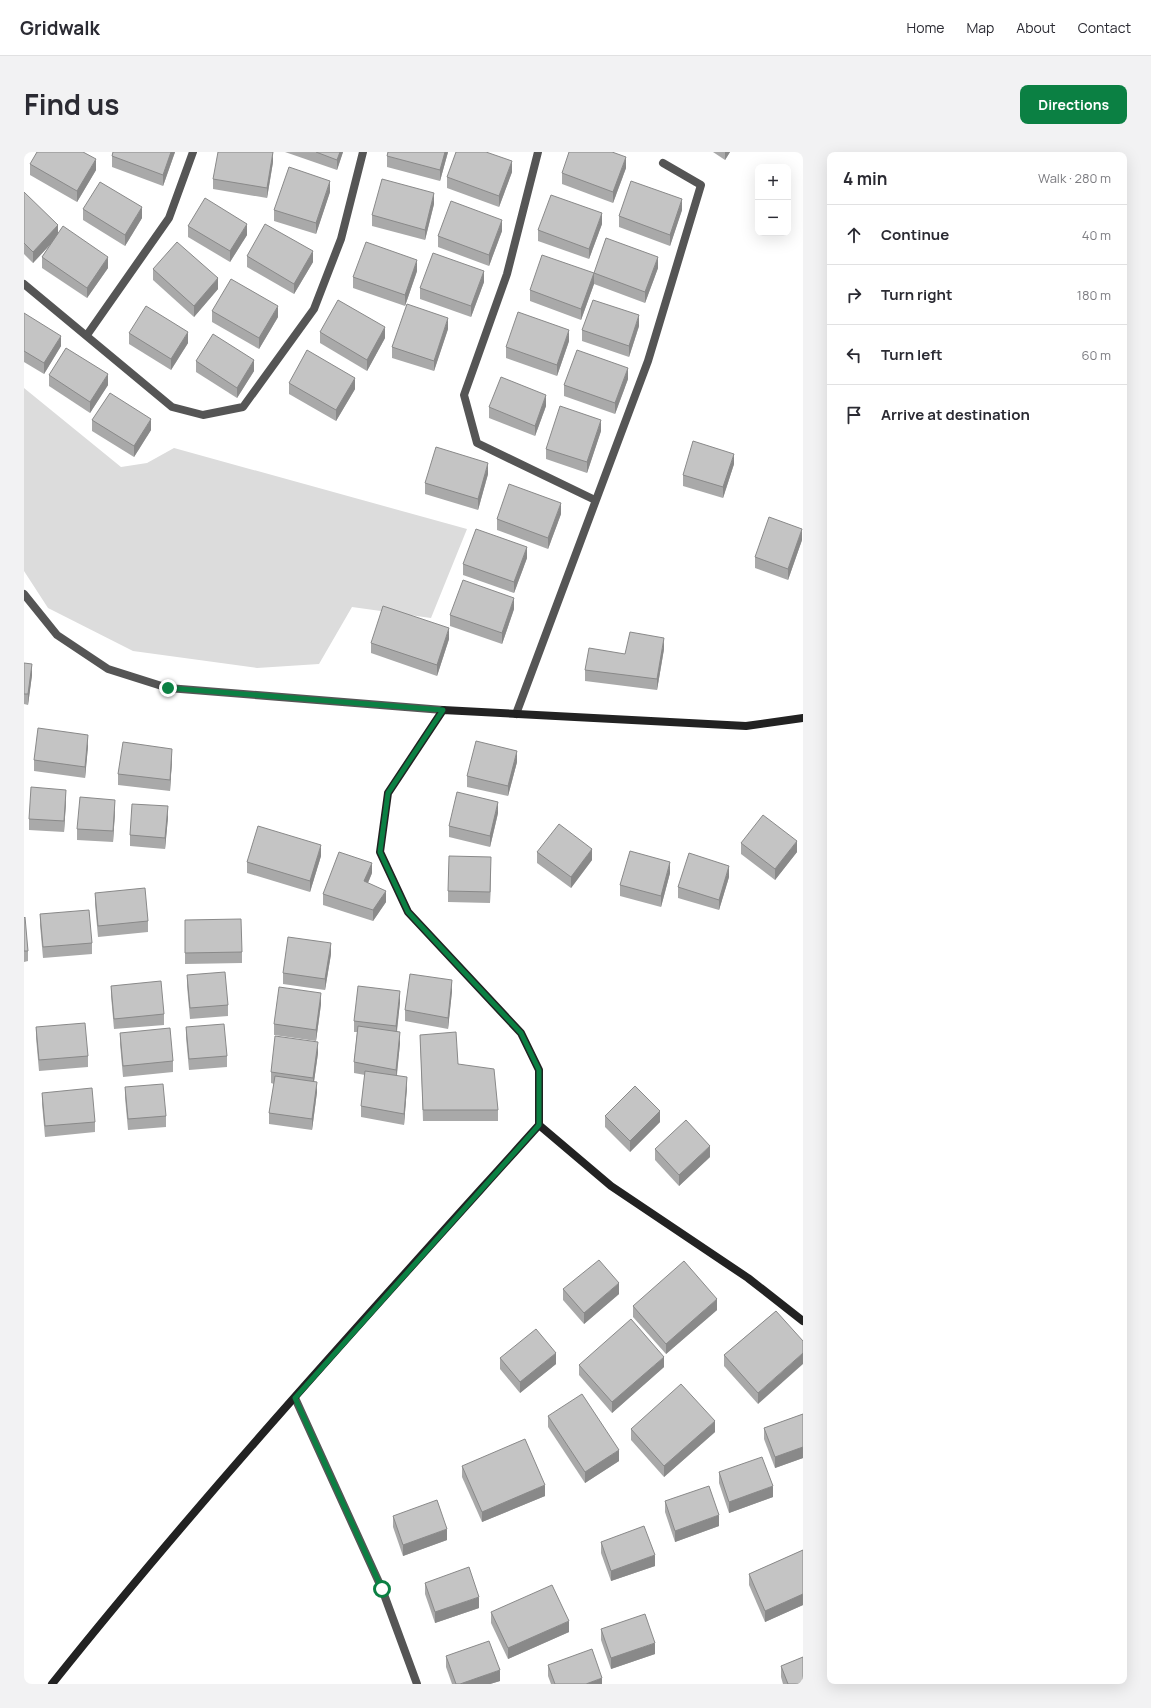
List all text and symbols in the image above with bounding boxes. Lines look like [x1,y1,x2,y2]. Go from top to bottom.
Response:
text: Gridwalk [20,15,100,41]
text: Home [907,18,944,37]
text: Map [966,18,994,37]
text: About [1016,18,1056,37]
text: Contact [1078,18,1131,37]
text: Find us [24,85,119,123]
button: Directions [1020,85,1127,124]
map controls [755,164,791,236]
button: + [755,164,791,200]
text: 4 min [843,167,887,190]
text: Walk · 280 m [1038,169,1111,187]
button: − [755,200,791,236]
icon: ahead [843,224,865,246]
text: Continue [881,224,949,245]
text: 40 m [1082,226,1111,244]
icon: right [843,284,865,306]
text: Turn right [881,284,952,305]
text: 180 m [1077,286,1111,304]
icon: left [843,344,865,366]
text: Turn left [881,344,943,365]
text: 60 m [1081,346,1111,364]
icon: arrive [843,404,865,426]
text: Arrive at destination [881,404,1030,425]
route end [159,679,177,697]
route start [373,1580,391,1598]

